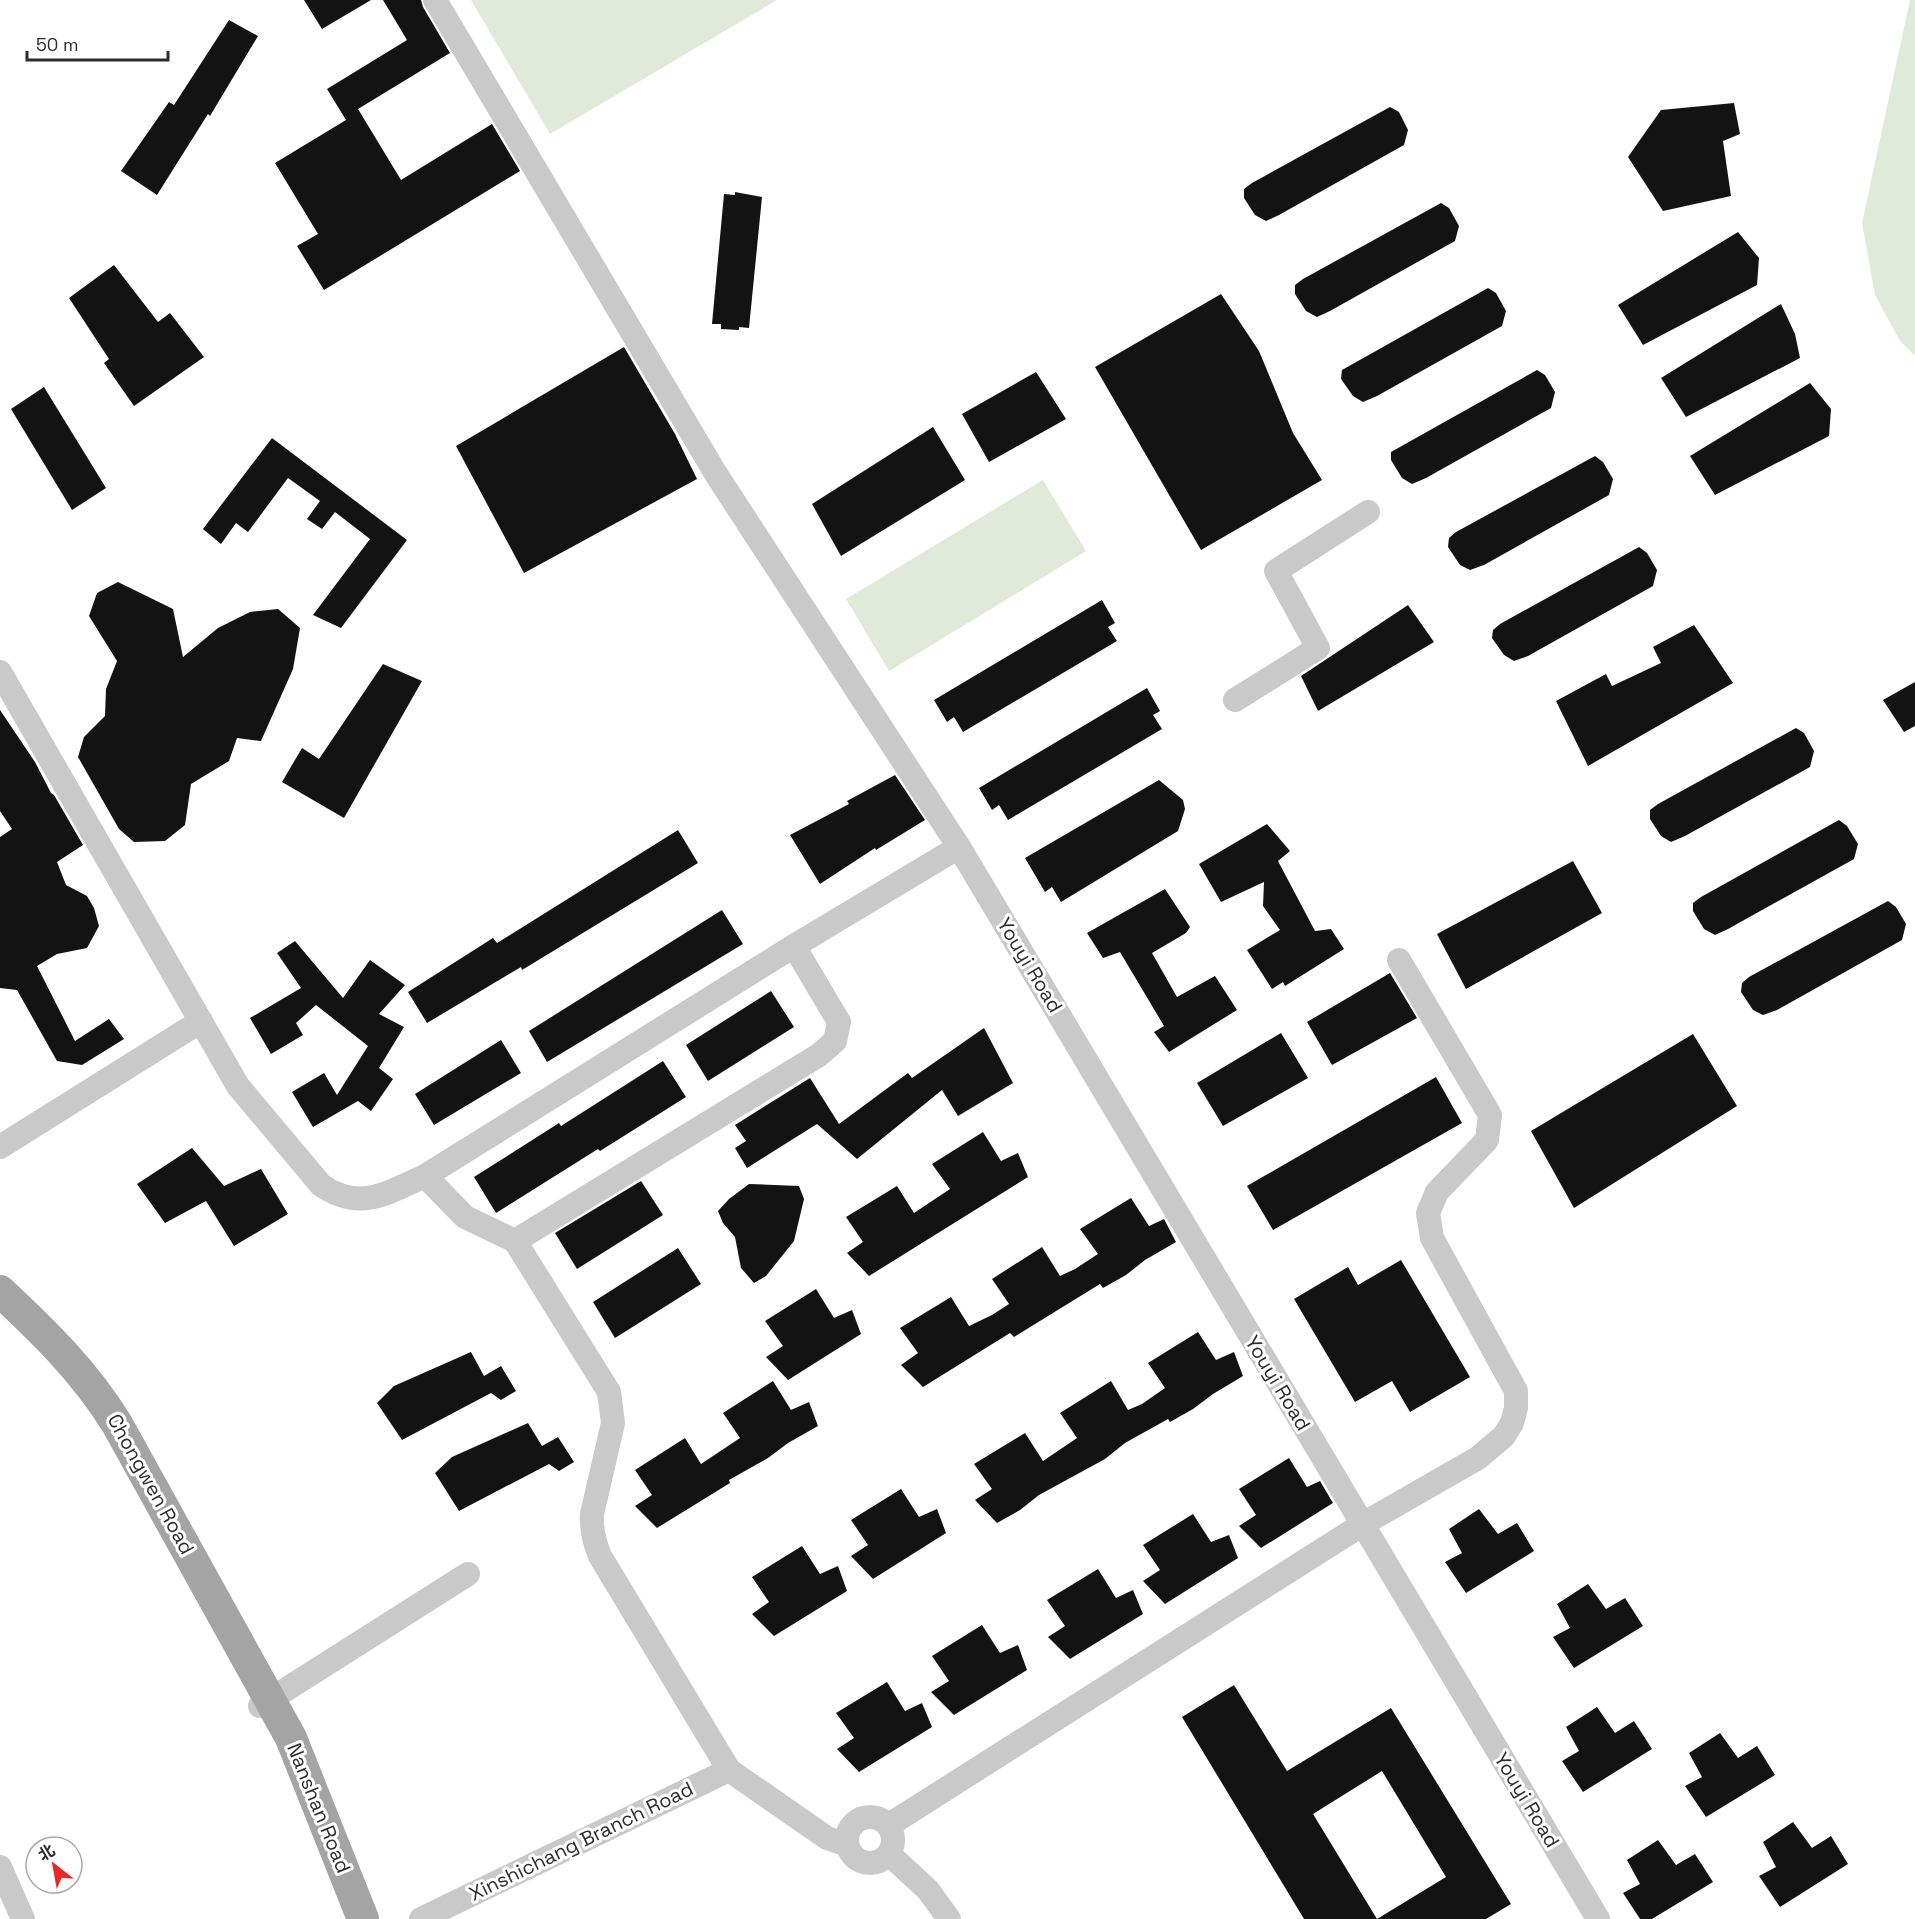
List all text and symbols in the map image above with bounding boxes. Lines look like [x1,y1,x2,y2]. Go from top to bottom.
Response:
scale bar [27,24,168,62]
text: 50 m [36,33,78,56]
street label: Youyi Road [991,913,1069,1017]
street label: Youyi Road [1239,1331,1317,1435]
street label: Chongwen Road [102,1409,200,1559]
street label: Nanshan Road [281,1739,357,1877]
street label: Youyi Road [1488,1748,1566,1852]
street label: Xinshichang Branch Road [465,1775,697,1907]
north arrow [24,1835,84,1895]
text: 北 [34,1839,59,1866]

